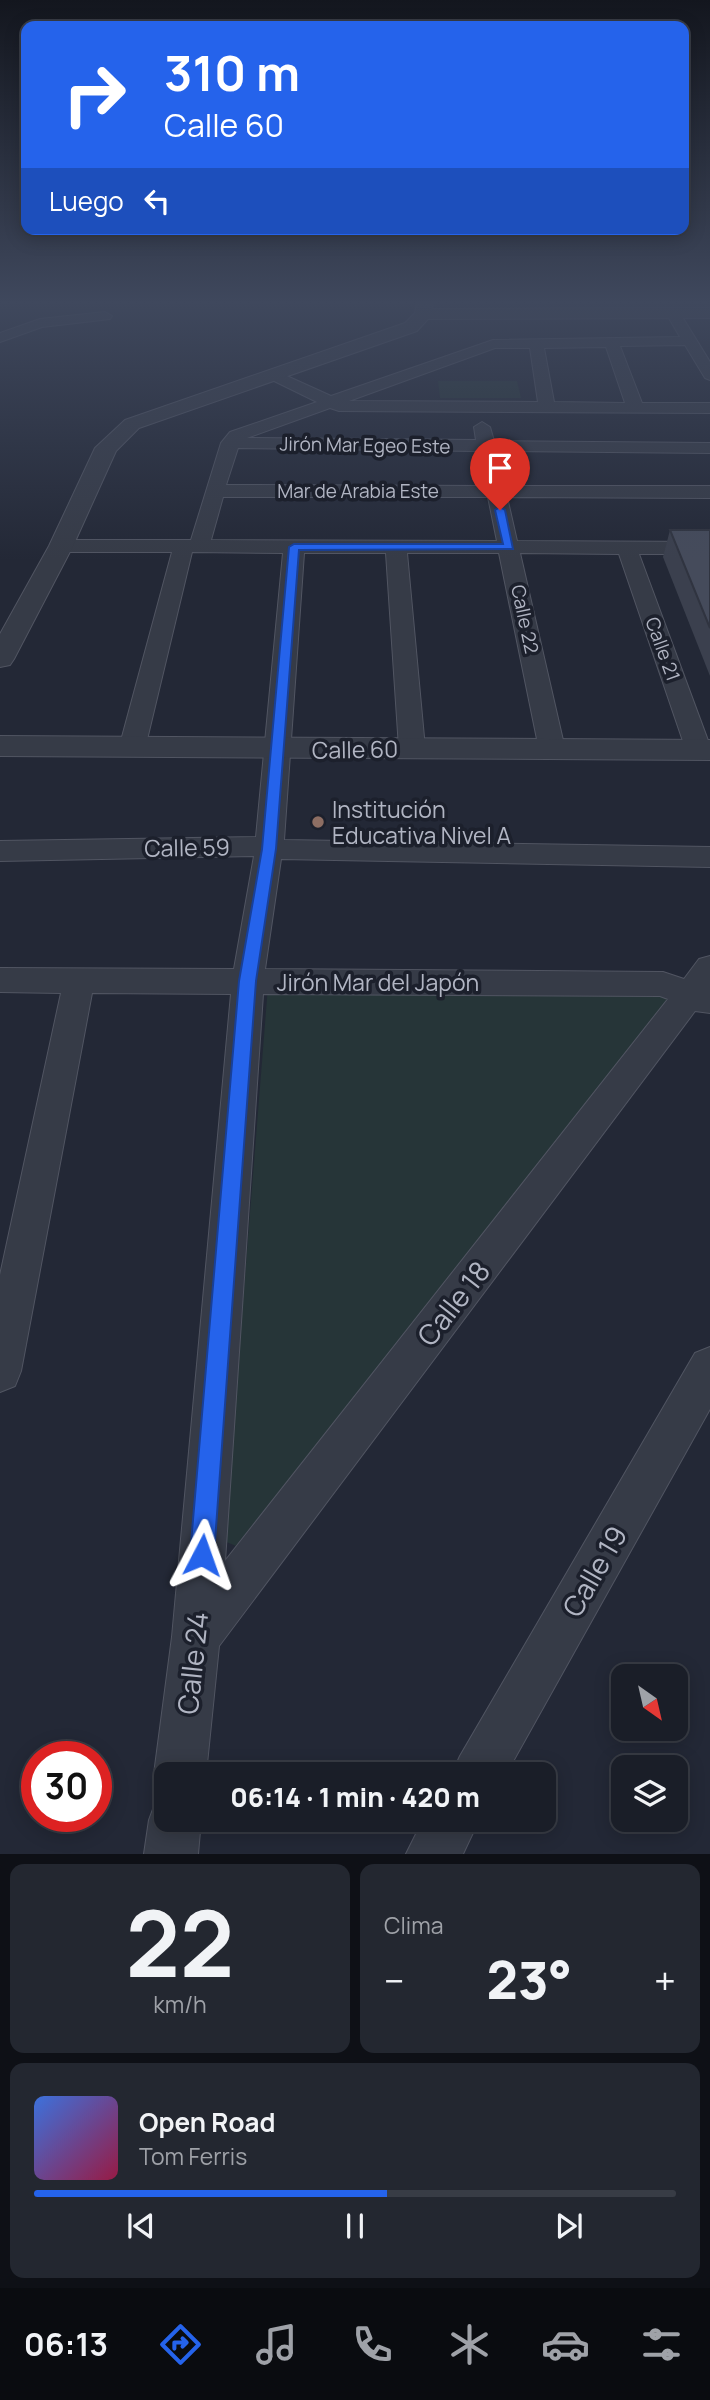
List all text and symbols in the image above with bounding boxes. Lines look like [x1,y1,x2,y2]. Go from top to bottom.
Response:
text: 310 m [164,39,300,106]
icon: right [49,49,140,140]
text: Calle 60 [164,103,284,147]
icon: left [138,182,176,220]
text: Luego [49,183,124,219]
street label: Jirón Mar Egeo Este [279,431,451,459]
pin [470,438,530,510]
icon: arrive [481,449,519,487]
street label: Mar de Arabia Este [277,478,439,504]
street label: Calle 22 [505,582,545,656]
street label: Calle 21 [639,613,687,685]
street label: Calle 60 [312,732,398,766]
place label: Institución Educativa Nivel A [332,793,512,851]
marker: Institución Educativa Nivel A [310,814,326,830]
street label: Calle 59 [144,830,230,864]
street label: Jirón Mar del Japón [277,966,479,998]
street label: Calle 18 [408,1253,498,1353]
position arrow [165,1518,239,1592]
street label: Calle 19 [553,1519,635,1623]
street label: Calle 24 [168,1610,216,1716]
north arrow [611,1664,688,1741]
map controls [611,1664,688,1832]
speed limit sign: 30 [21,1741,112,1832]
button: layers [611,1755,688,1832]
text: 06:14 · 1 min · 420 m [230,1779,480,1815]
text: 22 [126,1880,234,2004]
text: Clima [384,1909,443,1941]
text: 23° [487,1944,572,2015]
text: − [384,1954,405,2006]
text: + [654,1954,676,2006]
text: km/h [153,1988,207,2020]
text: Open Road [139,2104,275,2140]
text: Tom Ferris [139,2140,247,2172]
icon: previous [122,2207,160,2245]
icon: pause [336,2207,374,2245]
icon: next [550,2207,588,2245]
icon: directions [156,2320,205,2369]
icon: music [252,2320,301,2369]
icon: phone [348,2320,397,2369]
icon: climate [445,2320,494,2369]
icon: car [541,2320,590,2369]
icon: filters [637,2320,686,2369]
text: 06:13 [24,2322,108,2366]

